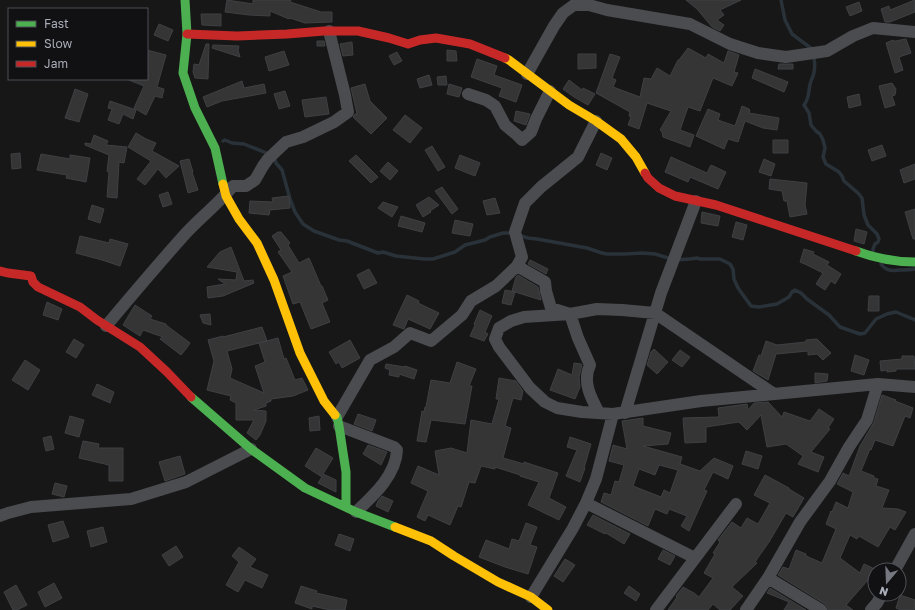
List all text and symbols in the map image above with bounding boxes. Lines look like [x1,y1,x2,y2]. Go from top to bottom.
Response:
legend [8,8,148,80]
text: Fast [44,16,69,31]
text: Slow [44,36,72,51]
text: Jam [44,56,68,71]
north arrow [867,562,907,602]
text: N [878,584,890,599]

